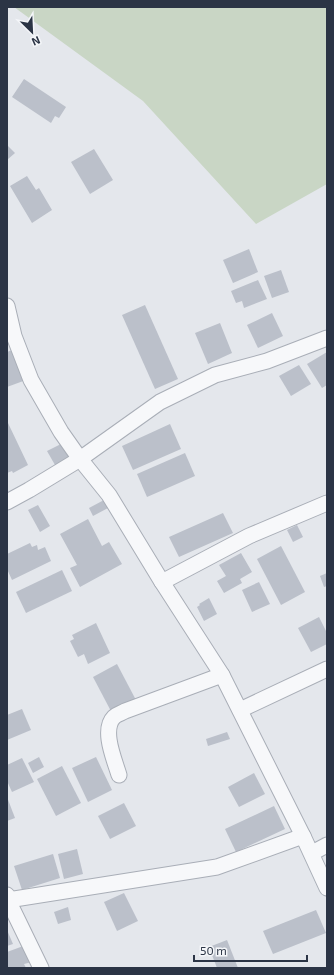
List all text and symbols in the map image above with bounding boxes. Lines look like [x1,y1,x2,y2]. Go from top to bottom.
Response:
north arrow [12,12,52,52]
text: N [30,34,43,49]
scale bar [194,937,307,963]
text: 50 m [200,943,227,957]

